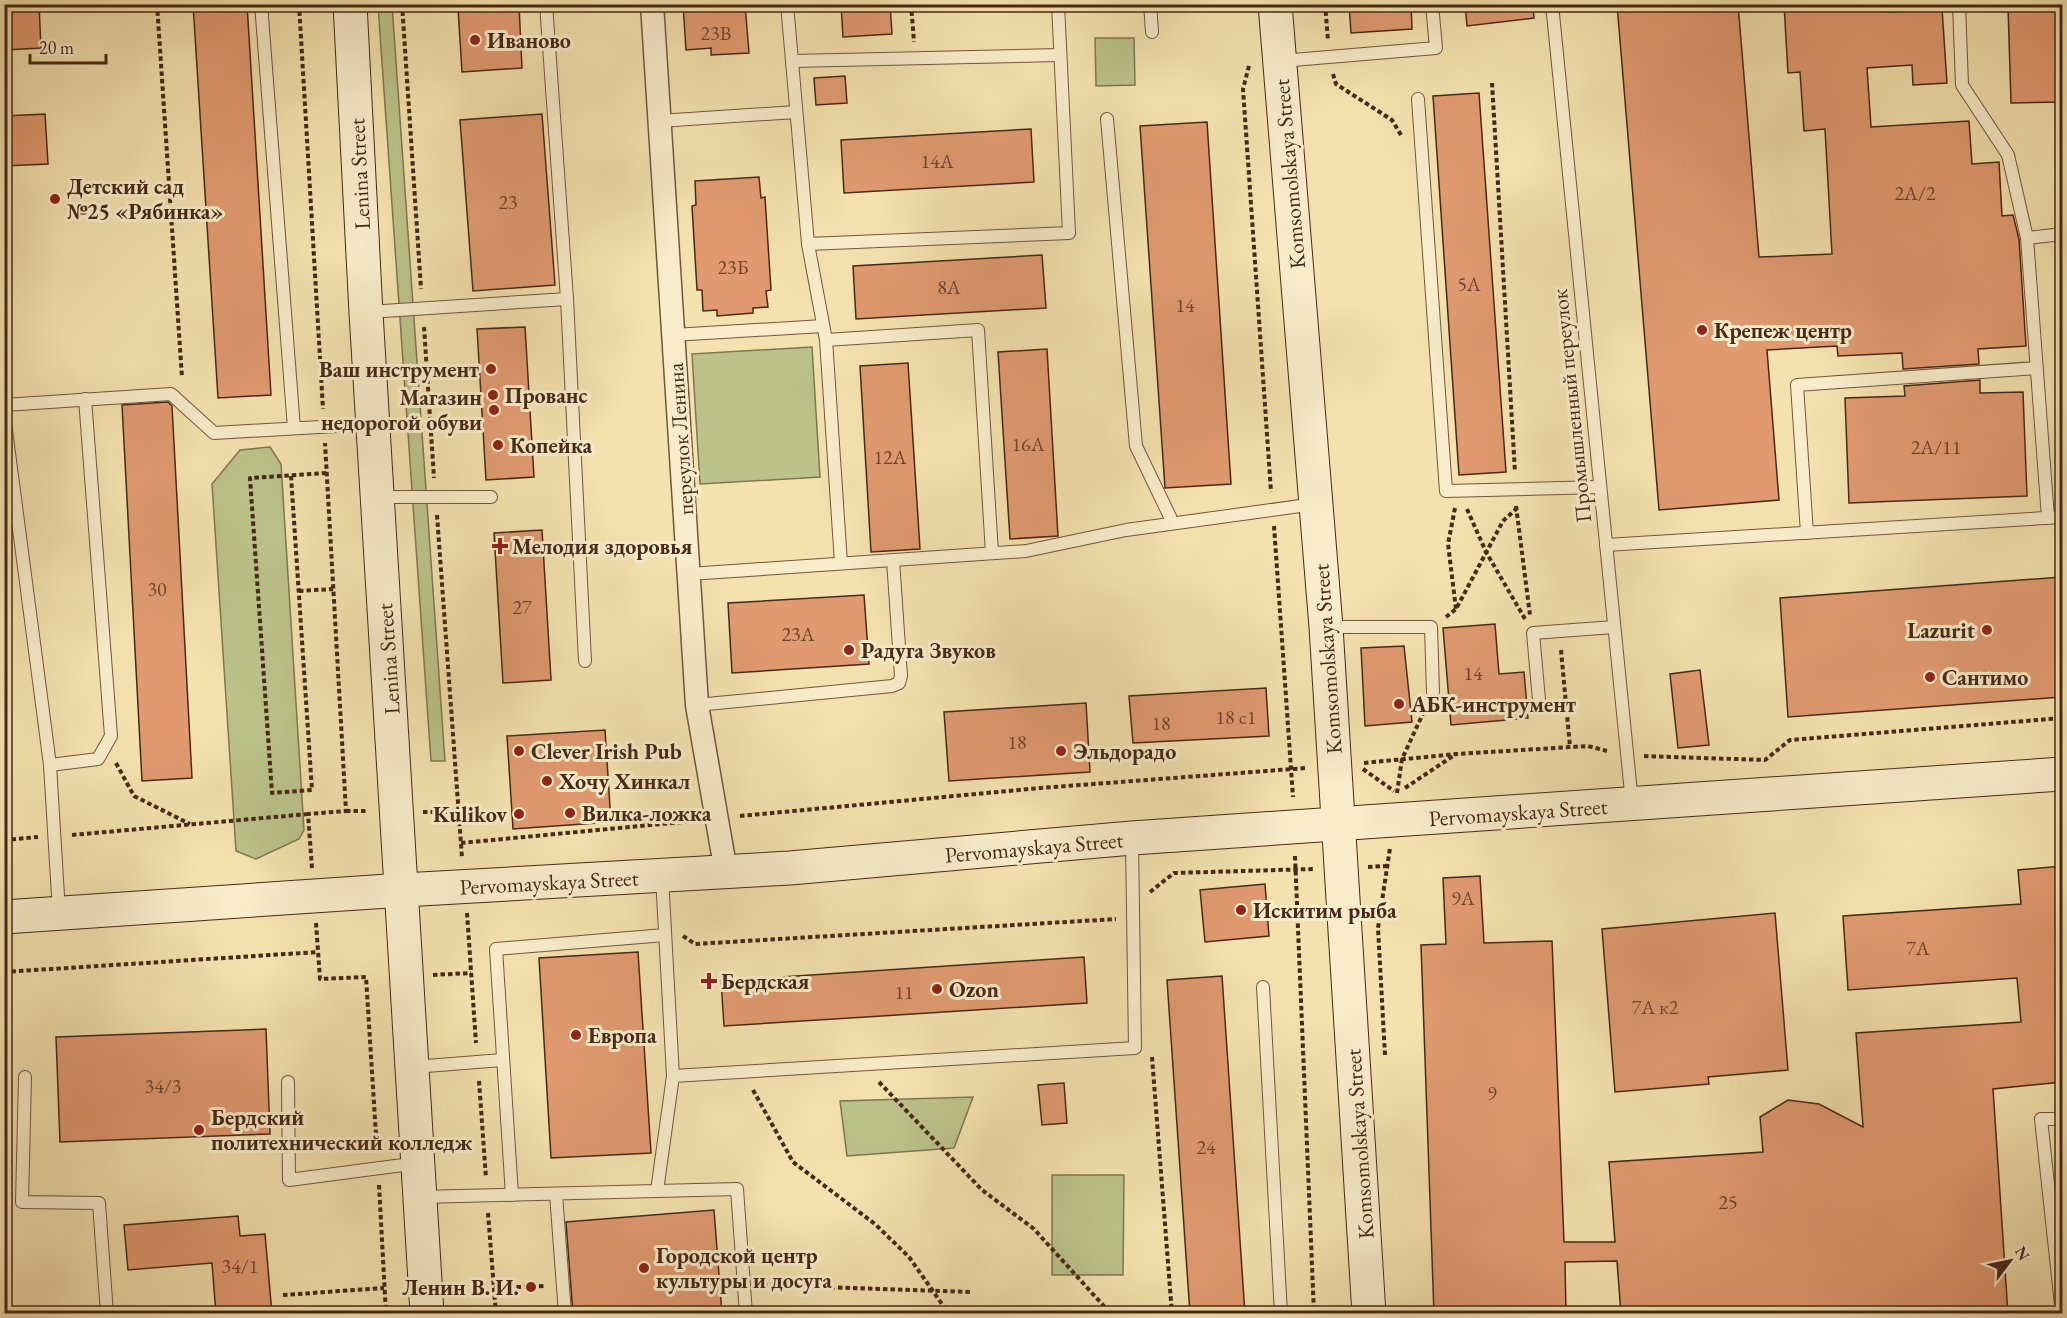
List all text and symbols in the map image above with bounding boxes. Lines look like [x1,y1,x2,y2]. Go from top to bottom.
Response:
house number: 23В [701,20,731,46]
place label: Иваново [487,26,571,55]
scale bar [30,27,106,65]
marker: Иваново [468,33,482,47]
text: 20 m [39,36,74,59]
street label: Komsomolskaya Street [1267,78,1312,270]
street label: Lenina Street [342,117,377,230]
house number: 14А [920,148,954,174]
place label: Детский сад №25 «Рябинка» [67,172,223,226]
house number: 2А/2 [1894,180,1936,206]
house number: 23 [498,189,518,215]
marker: Детский сад №25 «Рябинка» [48,192,62,206]
house number: 23Б [718,254,749,280]
house number: 5А [1457,271,1481,297]
house number: 8А [937,274,961,300]
street label: Промышленный переулок [1545,287,1598,524]
house number: 14 [1175,292,1195,318]
place label: Крепеж центр [1714,316,1852,345]
marker: Крепеж центр [1695,323,1709,337]
place label: Ваш инструмент [319,355,479,384]
marker: Ваш инструмент [484,362,498,376]
street label: переулок Ленина [661,362,700,516]
place label: Прованс [505,381,588,410]
place label: Магазин недорогой обуви [321,383,482,437]
marker: Прованс [486,388,500,402]
marker: Магазин недорогой обуви [487,403,501,417]
place label: Копейка [510,431,592,460]
house number: 16А [1011,431,1045,457]
house number: 2А/11 [1911,434,1961,460]
marker: Копейка [491,438,505,452]
house number: 12А [873,444,907,470]
place label: Мелодия здоровья [512,532,692,561]
marker: Мелодия здоровья [493,539,507,553]
street label: Komsomolskaya Street [1306,563,1349,755]
house number: 30 [147,576,167,602]
house number: 27 [512,594,532,620]
street label: Lenina Street [370,602,407,716]
place label: Lazurit [1907,616,1976,645]
house number: 23А [781,621,815,647]
marker: Lazurit [1980,623,1994,637]
place label: Радуга Звуков [861,636,996,665]
marker: Радуга Звуков [842,643,856,657]
house number: 14 [1463,660,1483,686]
place label: Сантимо [1942,663,2028,692]
marker: Сантимо [1923,670,1937,684]
place label: АБК-инструмент [1410,690,1576,719]
marker: АБК-инструмент [1392,697,1406,711]
house number: 18 с1 [1216,704,1256,730]
house number: 18 [1151,710,1171,736]
house number: 18 [1007,729,1027,755]
place label: Clever Irish Pub [531,737,682,766]
place label: Эльдорадо [1073,737,1176,766]
marker: Clever Irish Pub [512,744,526,758]
marker: Эльдорадо [1054,744,1068,758]
place label: Хочу Хинкал [558,767,690,796]
marker: Хочу Хинкал [540,774,554,788]
street label: Pervomayskaya Street [1428,792,1608,833]
place label: Вилка-ложка [582,799,712,828]
place label: Kulikov [433,800,507,829]
marker: Вилка-ложка [563,806,577,820]
marker: Kulikov [512,807,526,821]
street label: Pervomayskaya Street [944,825,1125,870]
street label: Pervomayskaya Street [459,863,639,902]
house number: 9А [1451,885,1475,911]
place label: Искитим рыба [1253,896,1397,925]
marker: Искитим рыба [1234,903,1248,917]
house number: 7А [1906,935,1930,961]
place label: Бердская [721,967,810,996]
marker: Бердская [702,974,716,988]
place label: Ozon [949,975,999,1004]
house number: 11 [894,979,914,1005]
marker: Ozon [930,982,944,996]
house number: 7А к2 [1632,994,1679,1020]
place label: Европа [588,1021,657,1050]
marker: Европа [569,1028,583,1042]
street label: Komsomolskaya Street [1338,1048,1381,1240]
house number: 34/3 [145,1073,181,1099]
house number: 9 [1487,1080,1497,1106]
place label: Бердский политехнический колледж [211,1103,473,1157]
marker: Бердский политехнический колледж [192,1123,206,1137]
house number: 24 [1196,1134,1216,1160]
house number: 25 [1718,1189,1738,1215]
north arrow [1980,1231,2040,1291]
place label: Городской центр культуры и досуга [656,1241,832,1295]
text: N [2010,1242,2035,1264]
house number: 34/1 [222,1253,258,1279]
marker: Городской центр культуры и досуга [637,1261,651,1275]
place label: Ленин В. И. [402,1273,519,1302]
marker: Ленин В. И. [524,1280,538,1294]

